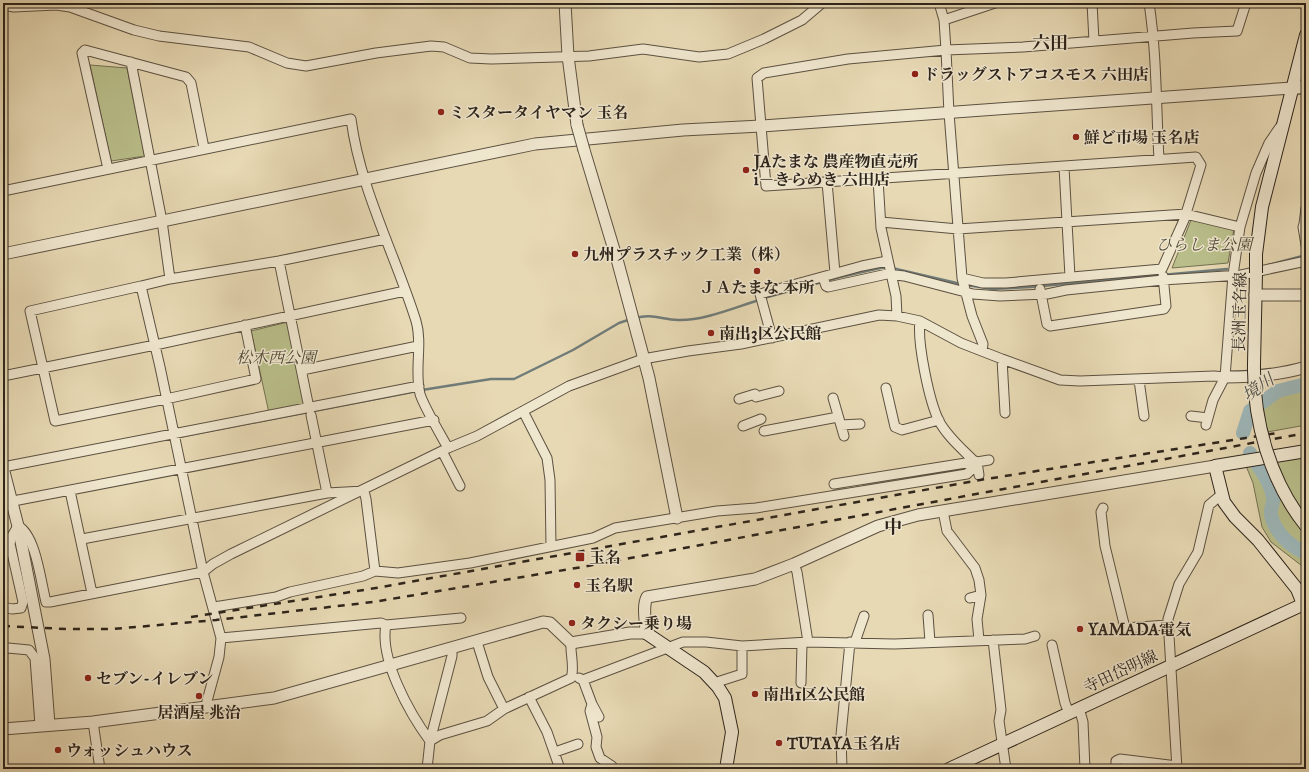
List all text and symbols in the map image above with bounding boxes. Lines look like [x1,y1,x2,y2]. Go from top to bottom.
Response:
district label: 六田 [1032,32,1068,54]
place label: ドラッグストアコスモス 六田店 [923,65,1149,84]
marker: ドラッグストアコスモス 六田店 [910,69,920,79]
place label: ミスタータイヤマン 玉名 [449,103,628,122]
marker: ミスタータイヤマン 玉名 [436,107,446,117]
place label: 鮮ど市場 玉名店 [1084,128,1199,147]
marker: 鮮ど市場 玉名店 [1071,132,1081,142]
place label: JAたまな 農産物直売所 i－きらめき 六田店 [752,152,919,189]
marker: JAたまな 農産物直売所 i－きらめき 六田店 [741,165,751,175]
park label: ひらしま公園 [1156,235,1255,254]
place label: 九州プラスチック工業（株） [583,245,790,264]
marker: 九州プラスチック工業（株） [570,249,580,259]
marker: ＪＡたまな 本所 [752,266,762,276]
street label: 長洲玉名線 [1229,272,1250,352]
place label: ＪＡたまな 本所 [699,278,815,297]
place label: 南出3区公民館 [719,324,821,344]
marker: 南出3区公民館 [706,328,716,338]
park label: 松木西公園 [236,348,319,367]
water label: 境川 [1238,368,1280,406]
district label: 中 [884,516,902,538]
place label: 玉名 [589,548,621,567]
marker: 玉名 [574,551,586,563]
place label: 玉名駅 [585,576,633,595]
marker: 玉名駅 [572,580,582,590]
place label: タクシー乗り場 [580,614,692,633]
marker: タクシー乗り場 [567,618,577,628]
place label: YAMADA電気 [1087,620,1191,639]
marker: YAMADA電気 [1075,624,1085,634]
street label: 寺田岱明線 [1080,646,1160,697]
place label: セブン-イレブン [96,669,213,688]
marker: セブン-イレブン [83,673,93,683]
place label: 南出1区公民館 [763,685,865,704]
marker: 南出1区公民館 [750,689,760,699]
marker: 居酒屋 兆治 [194,691,204,701]
place label: 居酒屋 兆治 [157,703,241,722]
place label: TUTAYA玉名店 [786,734,900,753]
marker: TUTAYA玉名店 [774,738,784,748]
place label: ウォッシュハウス [66,741,193,760]
marker: ウォッシュハウス [53,745,63,755]

